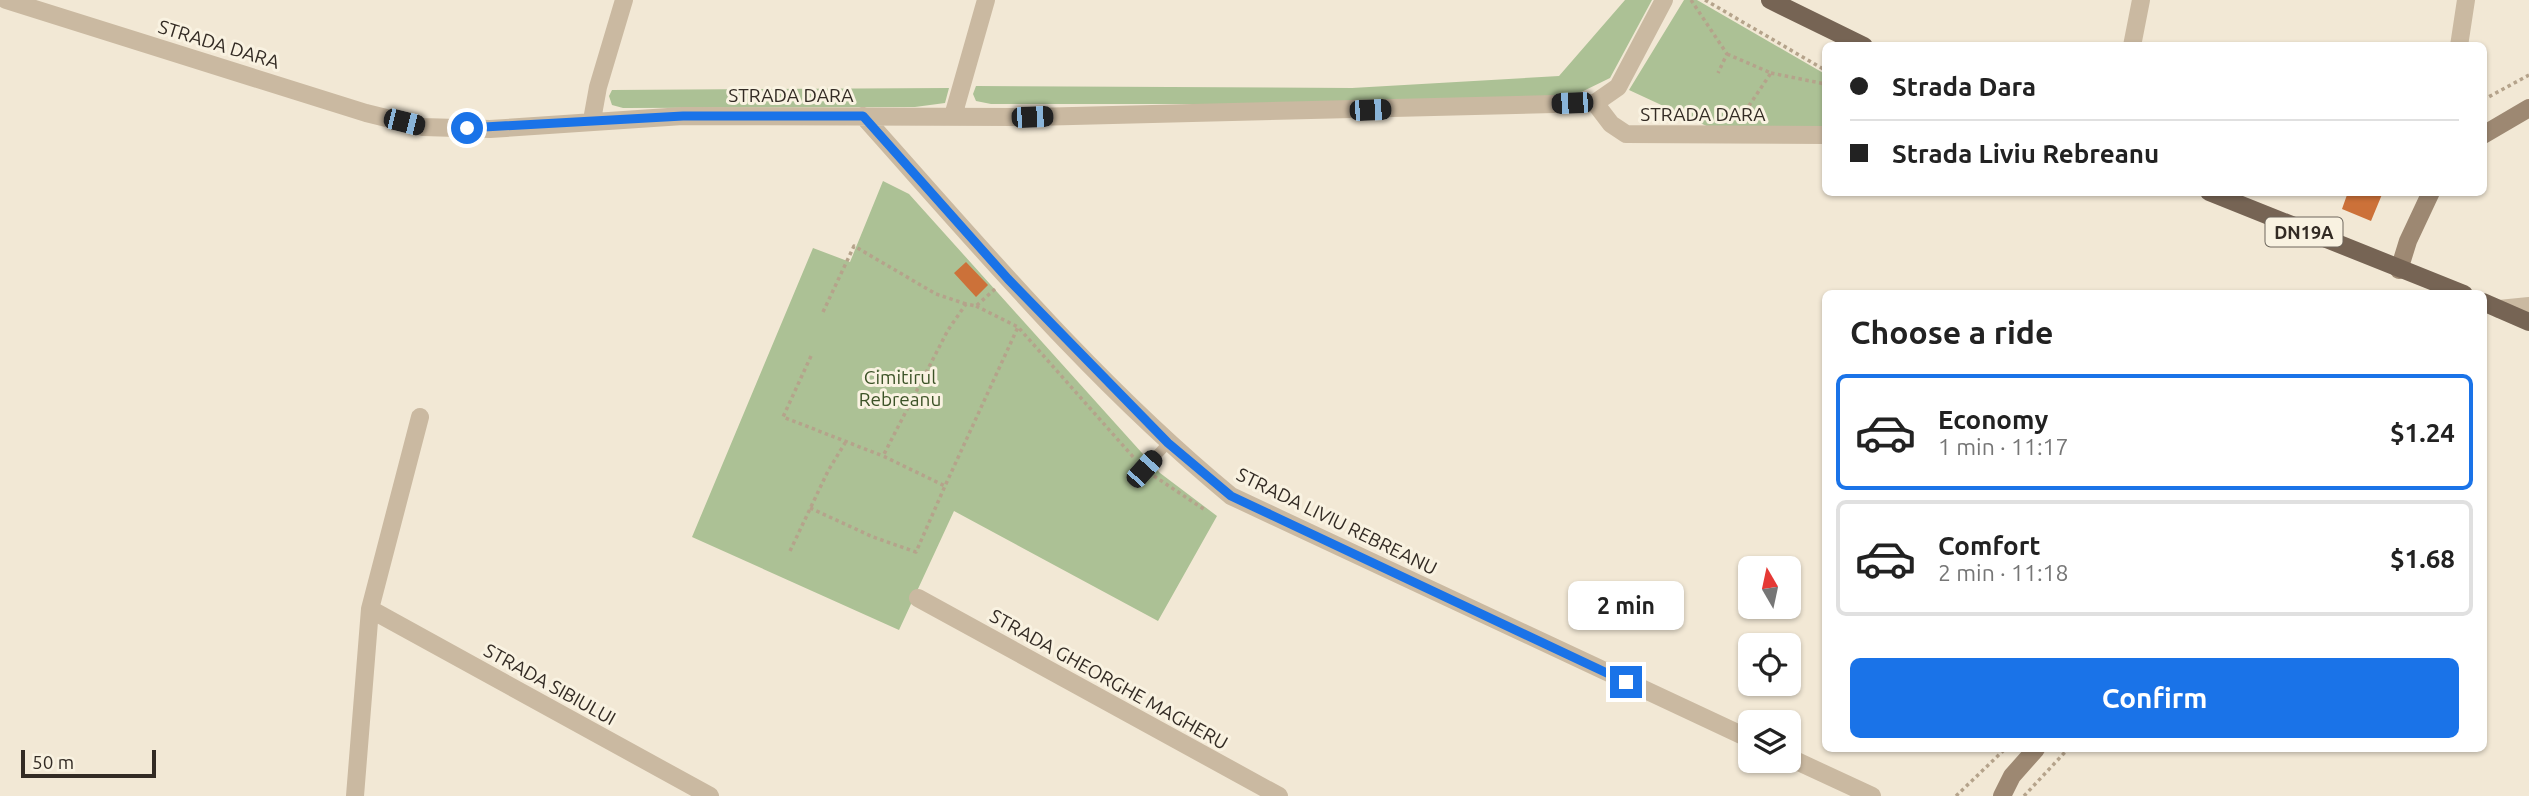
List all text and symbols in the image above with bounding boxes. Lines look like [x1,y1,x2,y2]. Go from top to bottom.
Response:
street label: STRADA DARA [156,15,283,73]
text: Strada Dara [1892,72,2036,101]
street label: STRADA DARA [728,84,854,106]
car [1551,92,1594,114]
car [1349,99,1392,121]
street label: STRADA DARA [1640,103,1766,125]
car [1011,106,1054,128]
car [382,107,427,137]
route start [451,112,483,144]
text: Strada Liviu Rebreanu [1892,139,2159,168]
road number: DN19A [2266,218,2342,246]
text: Choose a ride [1850,314,2053,350]
park label: Cimitirul Rebreanu [859,366,941,410]
icon: car [1854,401,1917,464]
text: Economy [1938,405,2048,434]
text: $1.24 [2390,418,2455,447]
text: 1 min · 11:17 [1938,434,2069,459]
car [1123,446,1166,492]
street label: STRADA LIVIU REBREANU [1233,463,1441,579]
icon: car [1854,527,1917,590]
text: Comfort [1938,531,2041,560]
text: $1.68 [2390,544,2455,573]
north arrow [1738,556,1801,620]
map controls [1738,556,1801,773]
text: 2 min · 11:18 [1938,560,2069,585]
callout: 2 min [1568,580,1684,630]
text: 2 min [1597,593,1655,618]
street label: STRADA GHEORGHE MAGHERU [986,604,1232,754]
button: locate [1738,633,1801,696]
street label: STRADA SIBIULUI [480,639,620,729]
button: Confirm [1850,658,2459,738]
route end [1610,666,1642,698]
button: layers [1738,710,1801,773]
scale bar [21,747,156,779]
text: 50 m [32,751,74,773]

